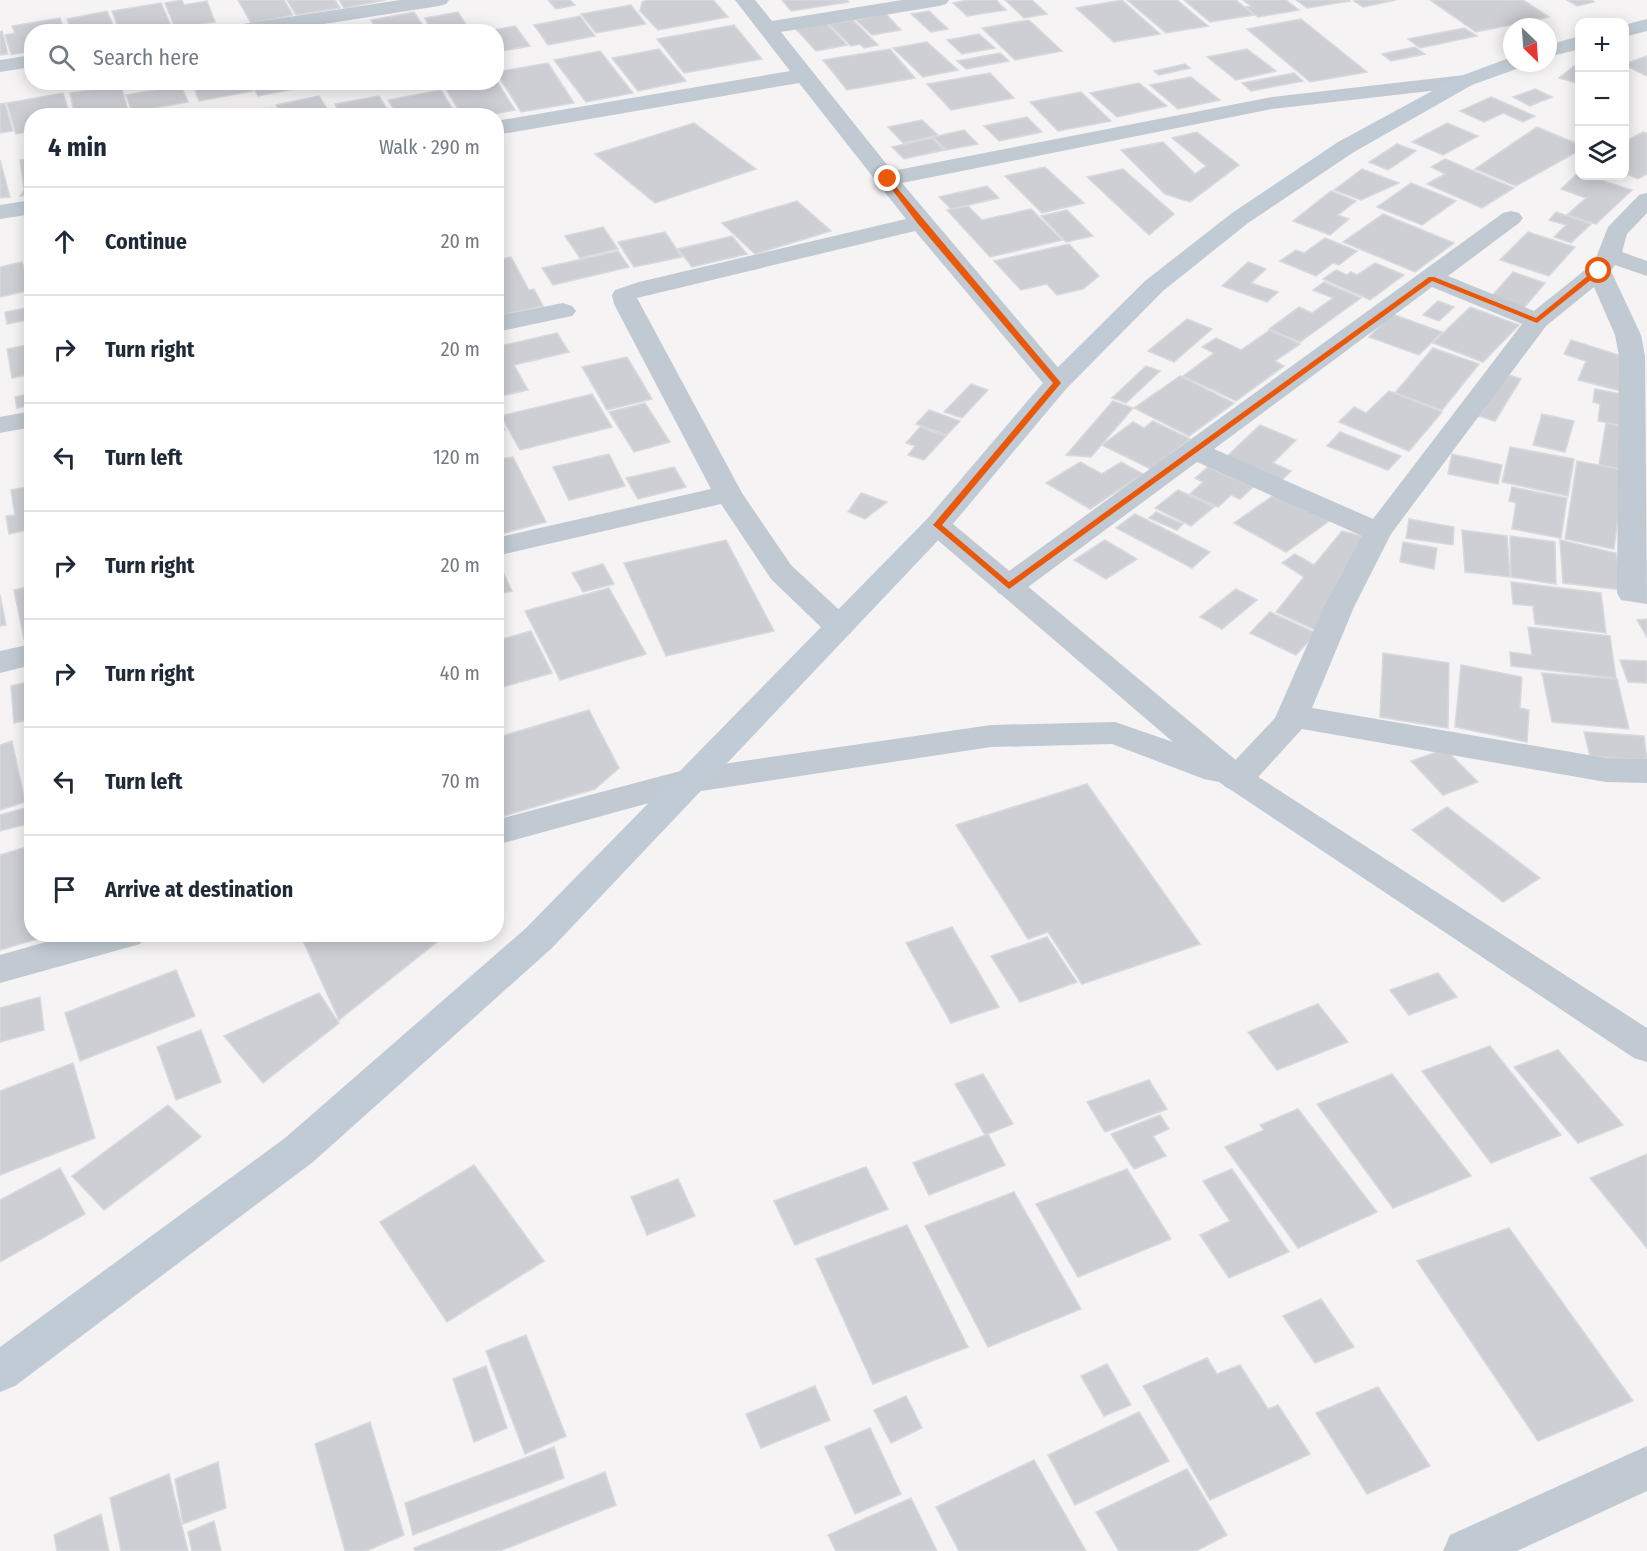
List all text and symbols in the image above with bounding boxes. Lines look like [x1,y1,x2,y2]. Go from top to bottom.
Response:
north arrow [1503,18,1557,72]
map controls [1575,18,1629,180]
button: + [1575,18,1629,72]
search box [24,24,504,90]
icon: search [45,41,78,74]
text: Search here [93,44,199,71]
button: − [1575,72,1629,126]
button: layers [1575,126,1629,180]
text: 4 min [48,132,107,163]
text: Walk · 290 m [379,135,480,159]
route end [874,165,900,191]
icon: ahead [48,225,81,258]
text: Continue [105,228,187,255]
text: 20 m [441,229,480,253]
route start [1585,257,1611,283]
icon: right [48,333,81,366]
text: Turn right [105,336,194,363]
text: 20 m [441,337,480,361]
icon: left [48,441,81,474]
text: Turn left [105,444,183,471]
text: 120 m [433,445,480,469]
icon: right [48,549,81,582]
text: Turn right [105,552,194,579]
text: 20 m [441,553,480,577]
icon: right [48,657,81,690]
text: Turn right [105,660,194,687]
text: 40 m [440,661,480,685]
icon: left [48,765,81,798]
text: Turn left [105,768,183,795]
text: 70 m [442,769,480,793]
icon: arrive [48,873,81,906]
text: Arrive at destination [105,876,293,903]

